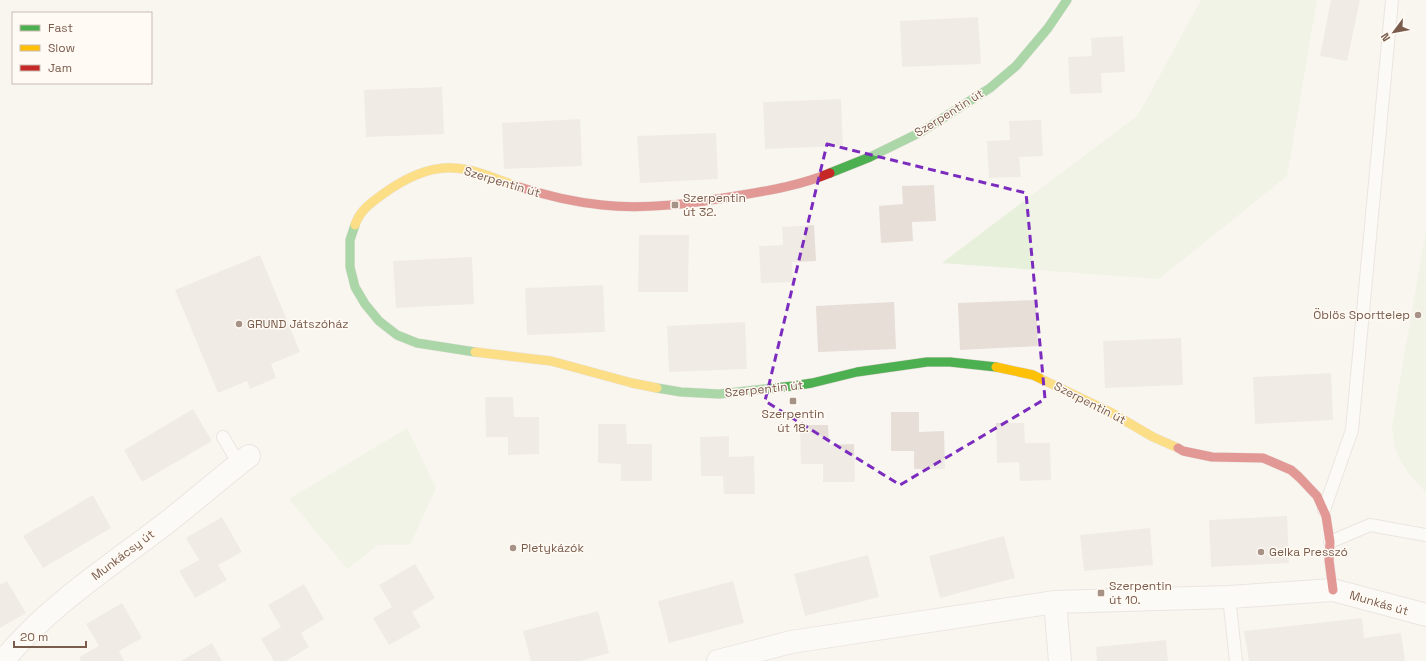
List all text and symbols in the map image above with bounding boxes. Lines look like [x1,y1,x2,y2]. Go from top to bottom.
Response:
legend [12,12,152,84]
north arrow [1374,12,1414,52]
text: Fast [48,20,73,36]
text: N [1378,30,1393,44]
text: Slow [48,40,75,56]
text: Jam [48,60,72,76]
street label: Szerpentin út [911,85,987,141]
street label: Szerpentin út [462,163,542,201]
place label: Szerpentin út 32. [683,190,746,220]
marker: Szerpentin út 32. [670,200,680,210]
place label: Öblös Sporttelep [1313,307,1410,323]
marker: Öblös Sporttelep [1413,310,1423,320]
place label: GRUND Játszóház [247,316,349,332]
marker: GRUND Játszóház [234,319,244,329]
street label: Szerpentin út [724,377,804,401]
street label: Szerpentin út [1051,378,1129,428]
marker: Szerpentin út 18. [788,396,798,406]
place label: Szerpentin út 18. [762,406,824,436]
street label: Munkácsy út [88,526,158,584]
place label: Pletykázók [521,540,585,556]
marker: Pletykázók [508,543,518,553]
place label: Gelka Presszó [1269,544,1348,560]
marker: Gelka Presszó [1256,547,1266,557]
place label: Szerpentin út 10. [1109,578,1172,608]
street label: Munkás út [1348,587,1410,619]
marker: Szerpentin út 10. [1096,588,1106,598]
scale bar [14,623,86,649]
text: 20 m [20,629,48,645]

